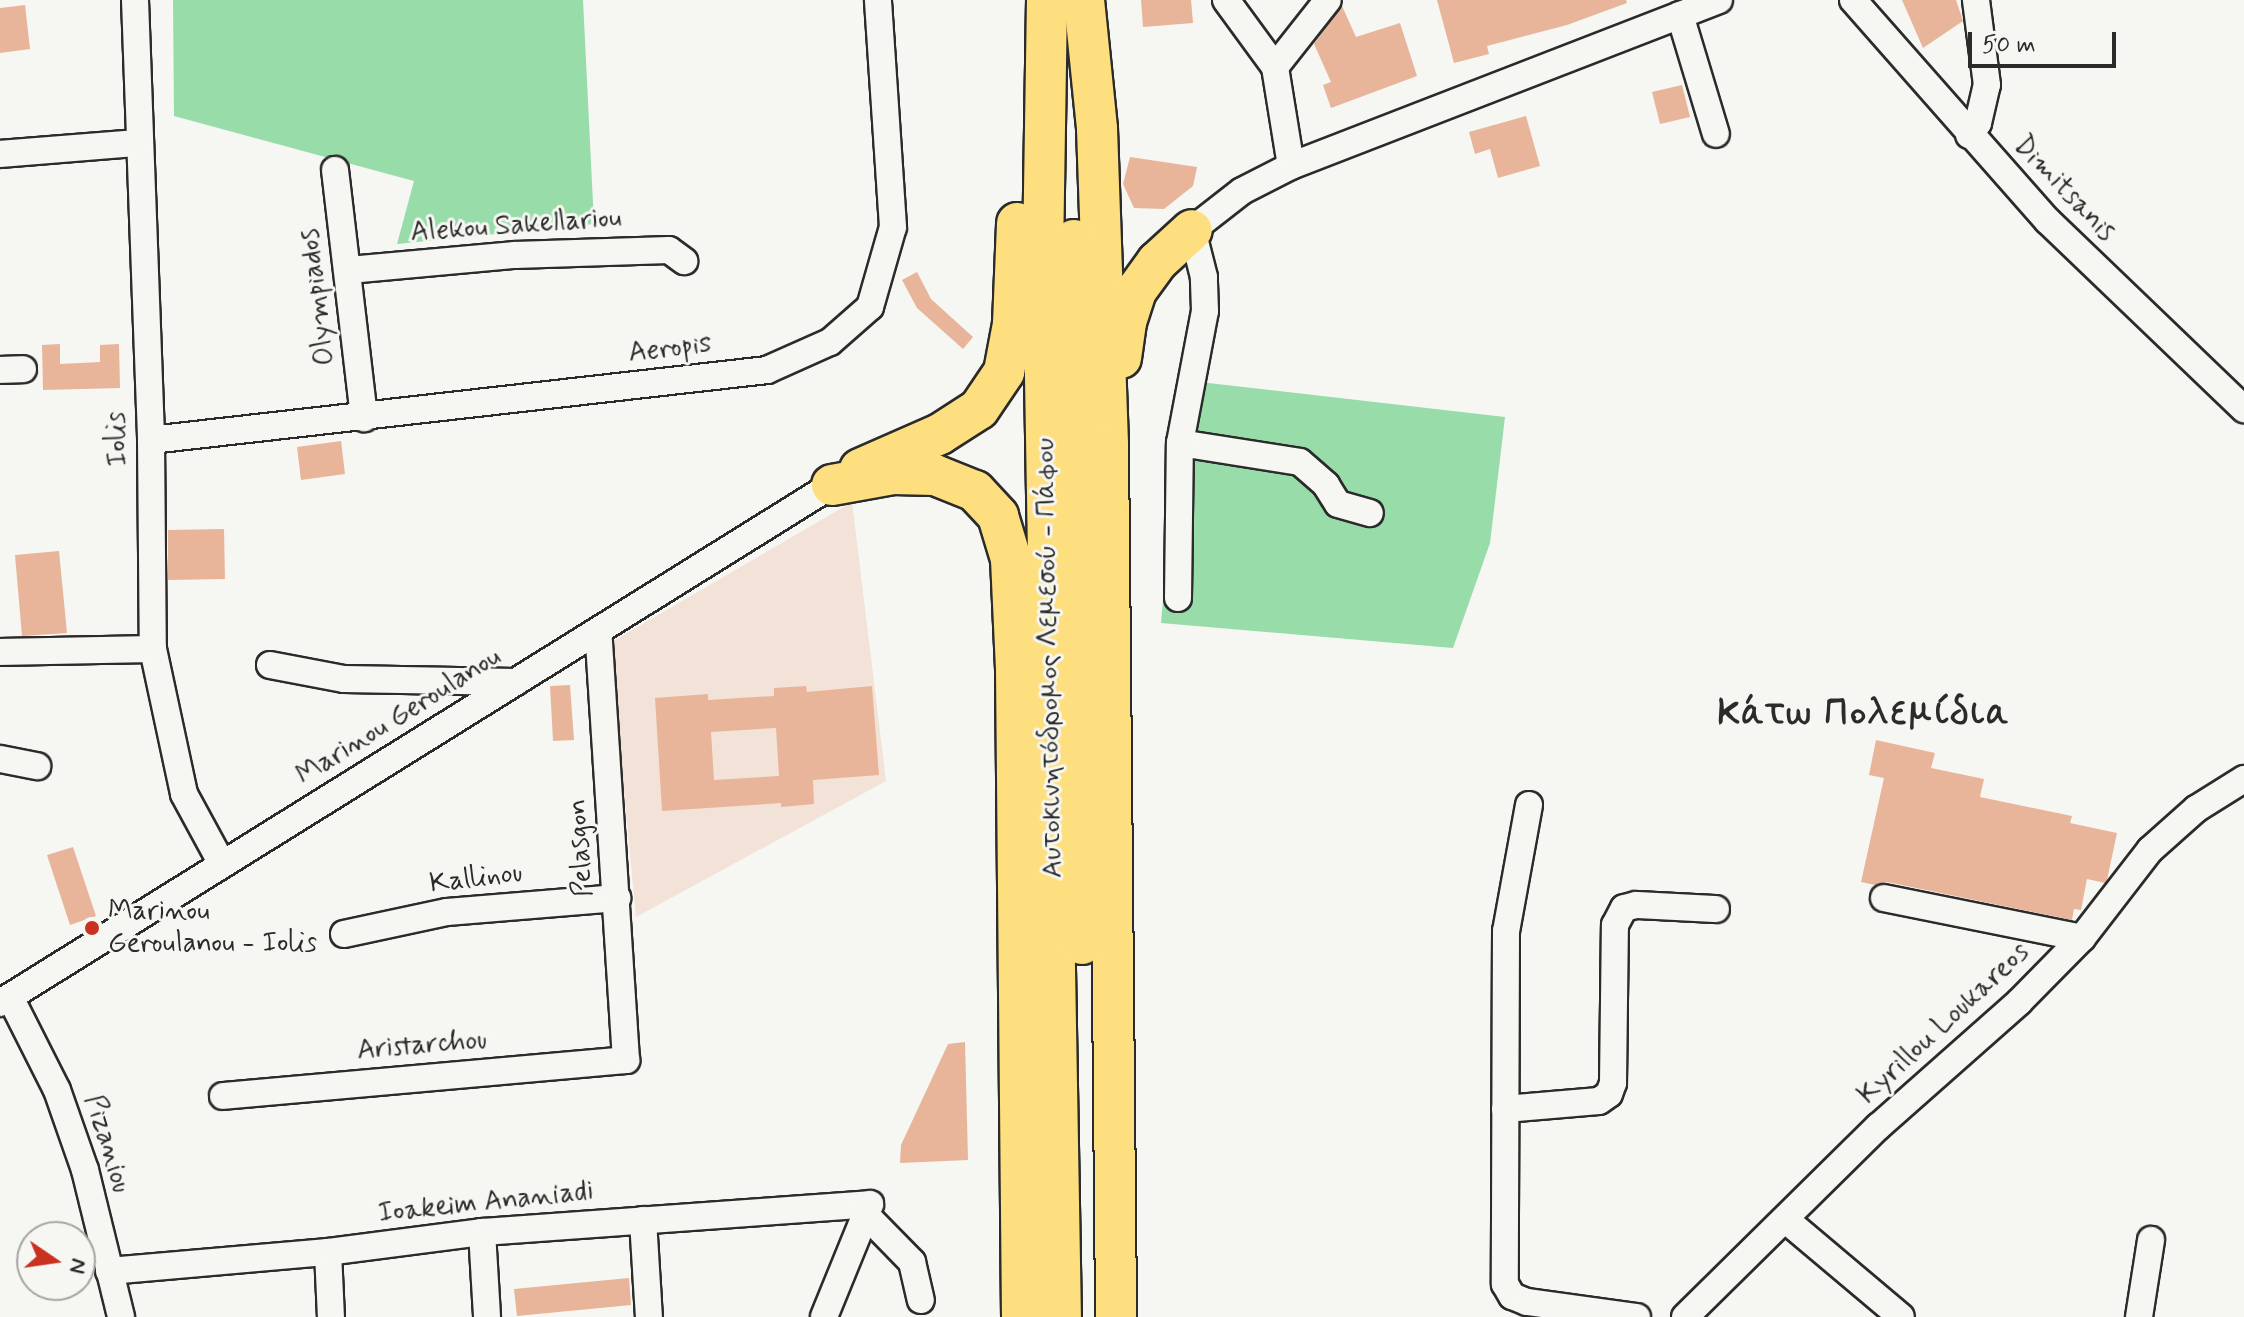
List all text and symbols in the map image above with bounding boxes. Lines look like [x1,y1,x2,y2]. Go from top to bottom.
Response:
scale bar [1972,16,2120,66]
text: 50 m [1982,30,2036,61]
street label: Dimitsanis [2006,129,2122,249]
street label: Alekou Sakellariou [406,202,626,250]
street label: Olympiados [293,227,343,367]
street label: Aeropis [627,327,713,371]
street label: Iolis [100,411,136,467]
street label: Αυτοκινητόδρομος Λεμεσού - Πάφου [1029,438,1071,878]
street label: Marinou Geroulanou [290,640,508,794]
district label: Κάτω Πολεμίδια [1717,693,2011,737]
street label: Pelasgon [561,798,601,898]
street label: Kallinou [428,857,524,901]
place label: Marinou Geroulanou - Iolis [108,895,317,961]
marker: Marinou Geroulanou - Iolis [83,919,101,937]
street label: Kyrillou Loukareos [1851,936,2037,1112]
street label: Aristarchou [356,1024,488,1068]
street label: Pizaniou [76,1091,138,1197]
street label: Ioakeim Ananiadi [379,1175,593,1231]
north arrow [16,1221,96,1301]
text: N [62,1256,93,1276]

